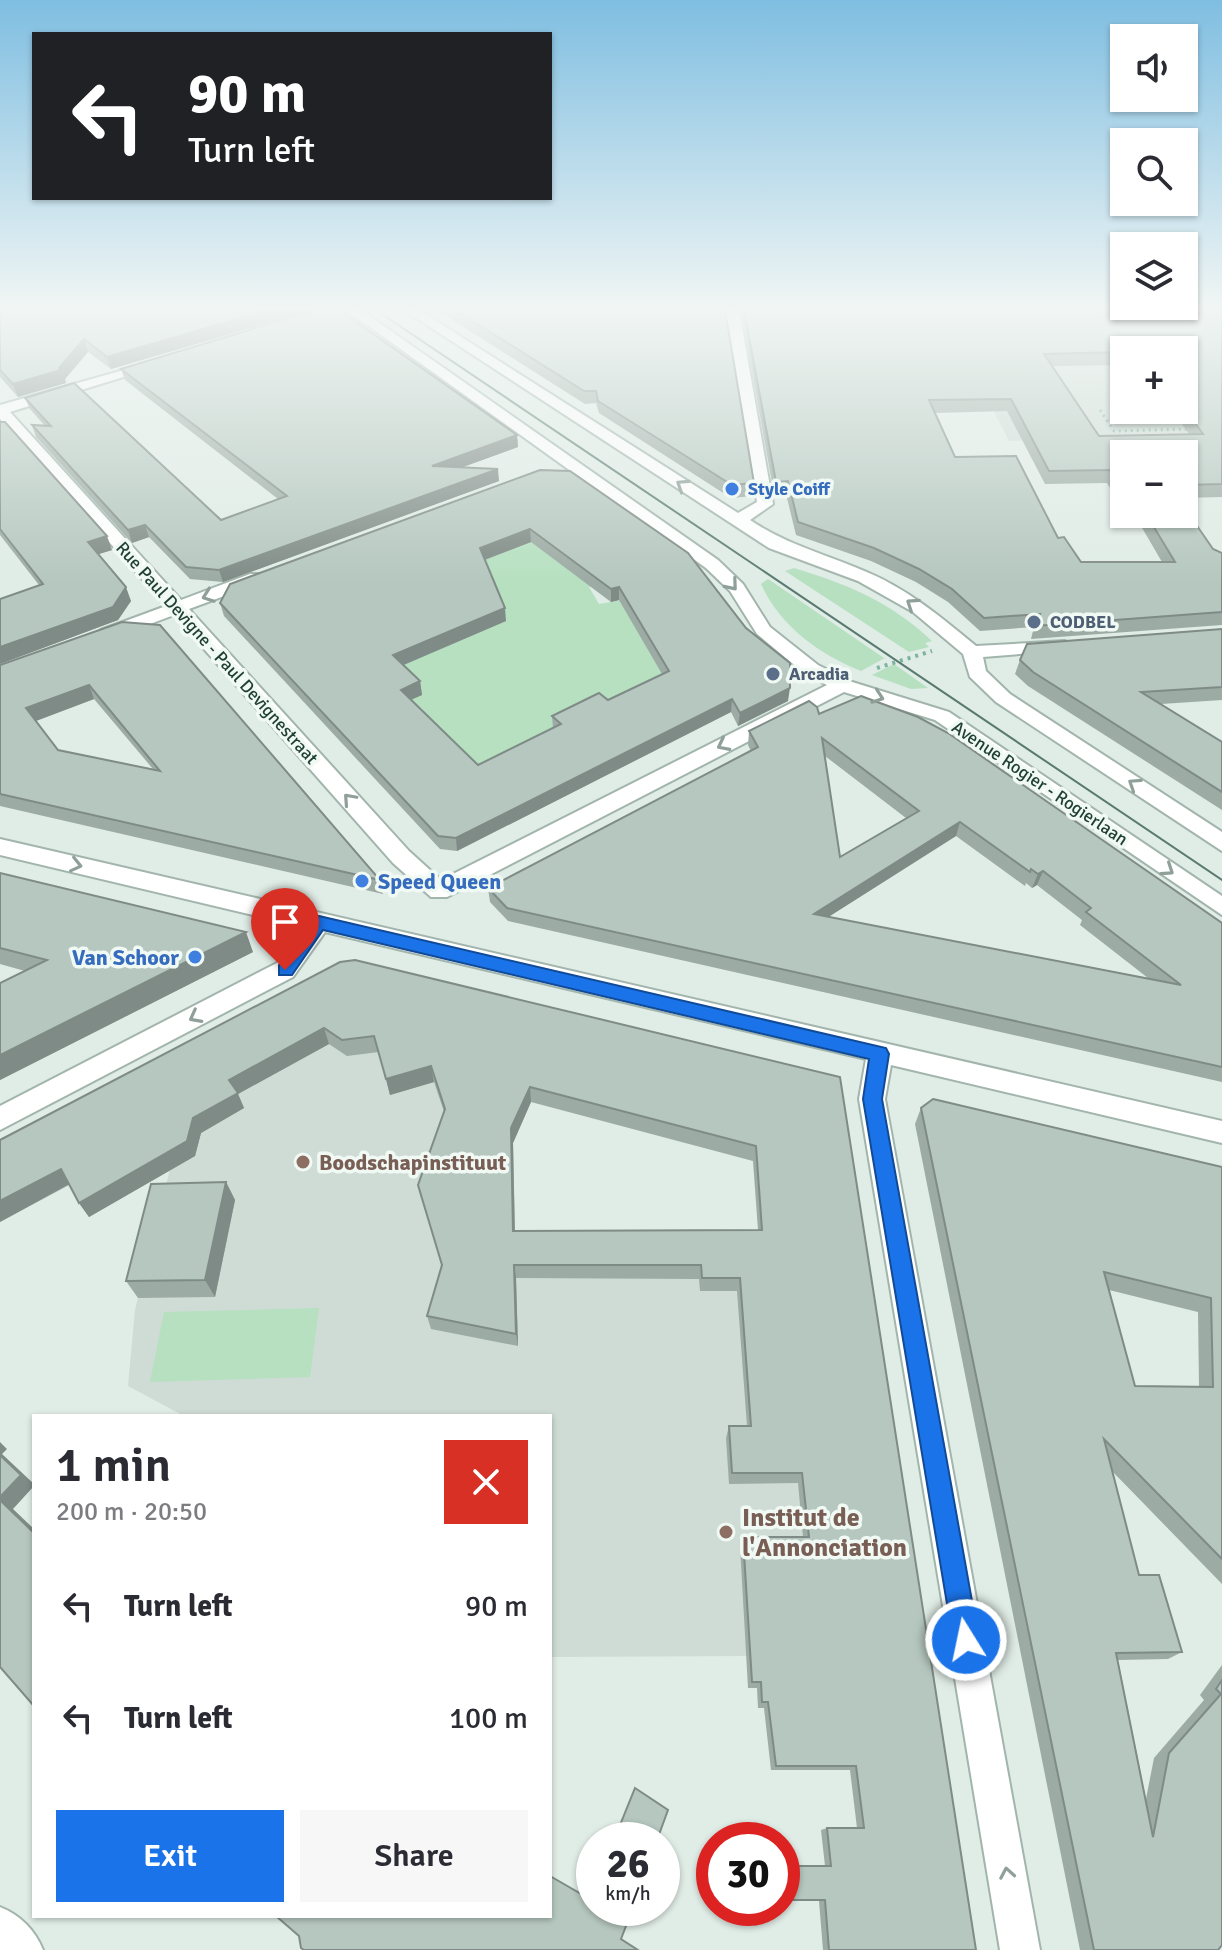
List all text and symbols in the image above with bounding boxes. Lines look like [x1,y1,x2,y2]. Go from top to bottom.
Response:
map controls [1110,24,1198,528]
button: sound [1110,24,1198,112]
text: 90 m [188,59,306,128]
icon: left [56,64,160,168]
text: Turn left [188,128,315,173]
button: search [1110,128,1198,216]
button: layers [1110,232,1198,320]
button: + [1110,336,1198,424]
button: − [1110,440,1198,528]
place label: Style Coiff [748,478,831,500]
one-way arrow [676,480,691,495]
marker: Style Coiff [723,480,741,498]
street label: Rue Paul Devigne - Paul Devignestraat [111,537,323,769]
one-way arrow [723,576,737,591]
one-way arrow [202,586,216,603]
one-way arrow [906,598,920,613]
place label: CODBEL [1050,611,1116,633]
marker: CODBEL [1025,613,1043,631]
place label: Arcadia [789,663,849,685]
marker: Arcadia [764,665,782,683]
one-way arrow [870,688,884,704]
street label: Avenue Rogier - Rogierlaan [948,716,1132,850]
one-way arrow [716,736,731,751]
one-way arrow [1128,779,1142,794]
one-way arrow [344,793,359,808]
one-way arrow [69,856,82,873]
one-way arrow [1159,860,1173,875]
place label: Speed Queen [378,868,501,895]
marker: Speed Queen [353,872,371,890]
pin [251,888,319,970]
icon: arrive [263,900,307,944]
place label: Van Schoor [72,944,179,971]
marker: Van Schoor [186,948,204,966]
one-way arrow [188,1008,203,1023]
place label: Boodschapinstituut [319,1149,506,1176]
marker: Boodschapinstituut [294,1153,312,1171]
text: 1 min [56,1436,171,1495]
button: close [444,1440,528,1524]
text: 200 m · 20:50 [56,1496,207,1528]
place label: Institut de l'Annonciation [742,1502,907,1564]
marker: Institut de l'Annonciation [717,1523,735,1541]
icon: left [56,1584,100,1628]
text: Turn left [124,1588,233,1625]
text: 90 m [465,1588,528,1625]
position arrow [924,1598,1008,1682]
icon: left [56,1696,100,1740]
text: Turn left [124,1700,233,1737]
text: 100 m [449,1700,528,1737]
button: Exit [56,1810,284,1902]
button: Share [300,1810,528,1902]
speed limit sign: 30 [696,1822,800,1926]
text: 26 [606,1839,650,1889]
one-way arrow [999,1866,1016,1880]
text: km/h [605,1881,651,1906]

